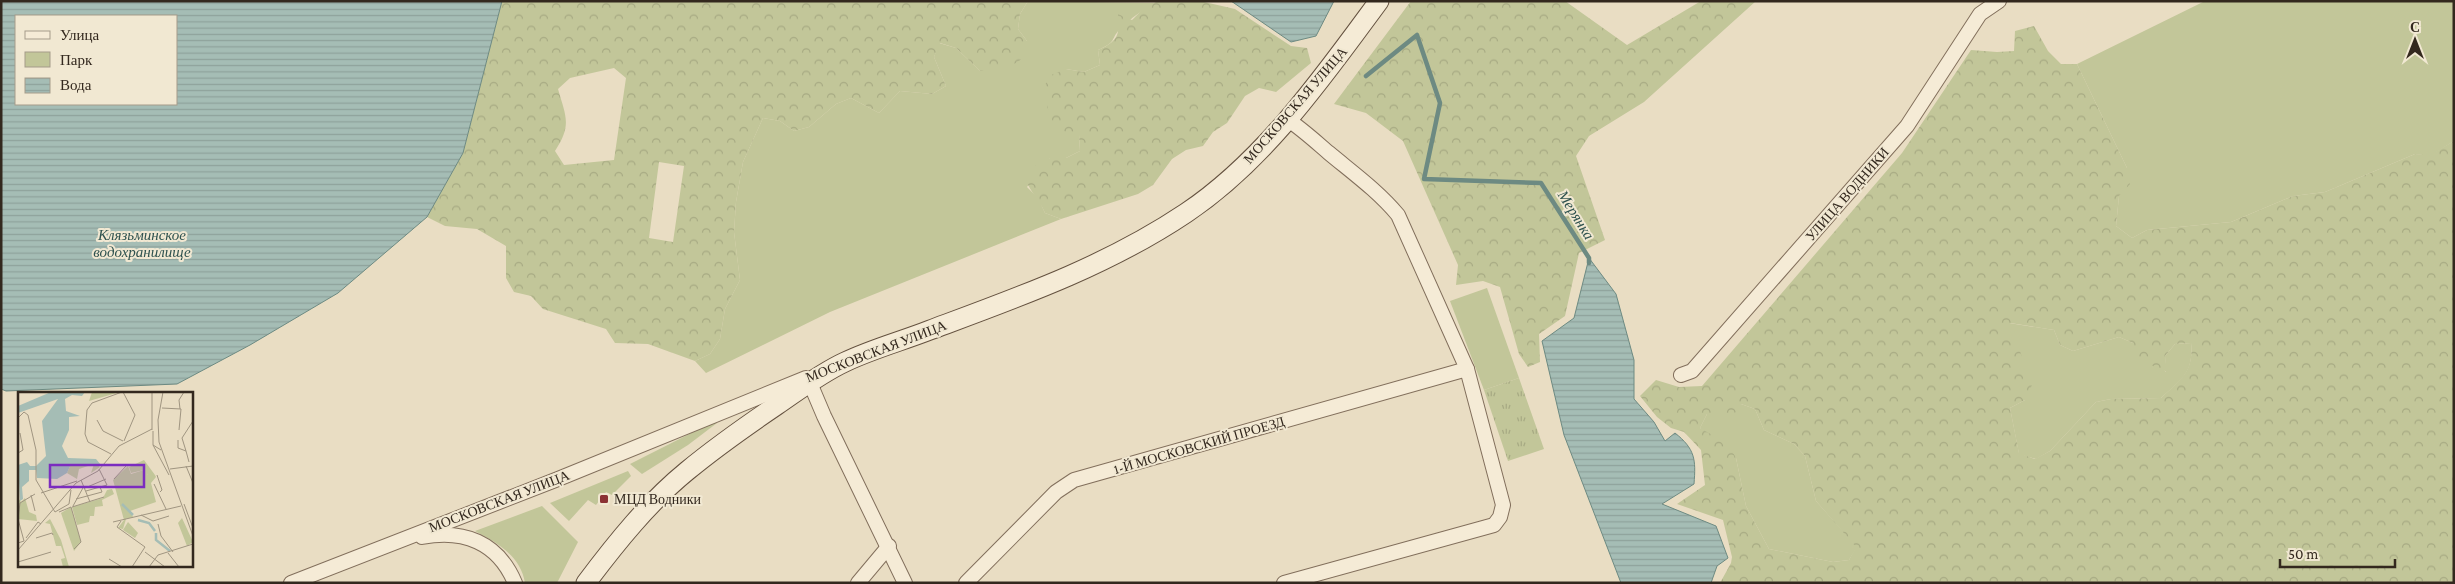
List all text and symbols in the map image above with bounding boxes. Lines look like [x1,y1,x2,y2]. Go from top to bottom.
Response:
legend [15,15,178,105]
north arrow [2390,15,2440,65]
text: С [2410,19,2420,35]
text: Улица [60,27,99,43]
street label: МОСКОВСКАЯ УЛИЦА [1240,43,1351,167]
text: Парк [60,52,93,68]
text: Вода [60,77,92,93]
street label: УЛИЦА ВОДНИКИ [1802,144,1892,244]
water label: Мерянка [1554,187,1597,242]
water label: Клязьминское водохранилище [93,227,191,260]
street label: МОСКОВСКАЯ УЛИЦА [803,316,949,385]
inset map [18,392,192,566]
street label: 1-Й МОСКОВСКИЙ ПРОЕЗД [1112,413,1287,477]
street label: МОСКОВСКАЯ УЛИЦА [426,466,572,535]
place label: МЦД Водники [614,491,702,507]
marker: МЦД Водники [598,493,610,505]
scale bar [2280,536,2395,568]
text: 50 m [2288,546,2318,562]

